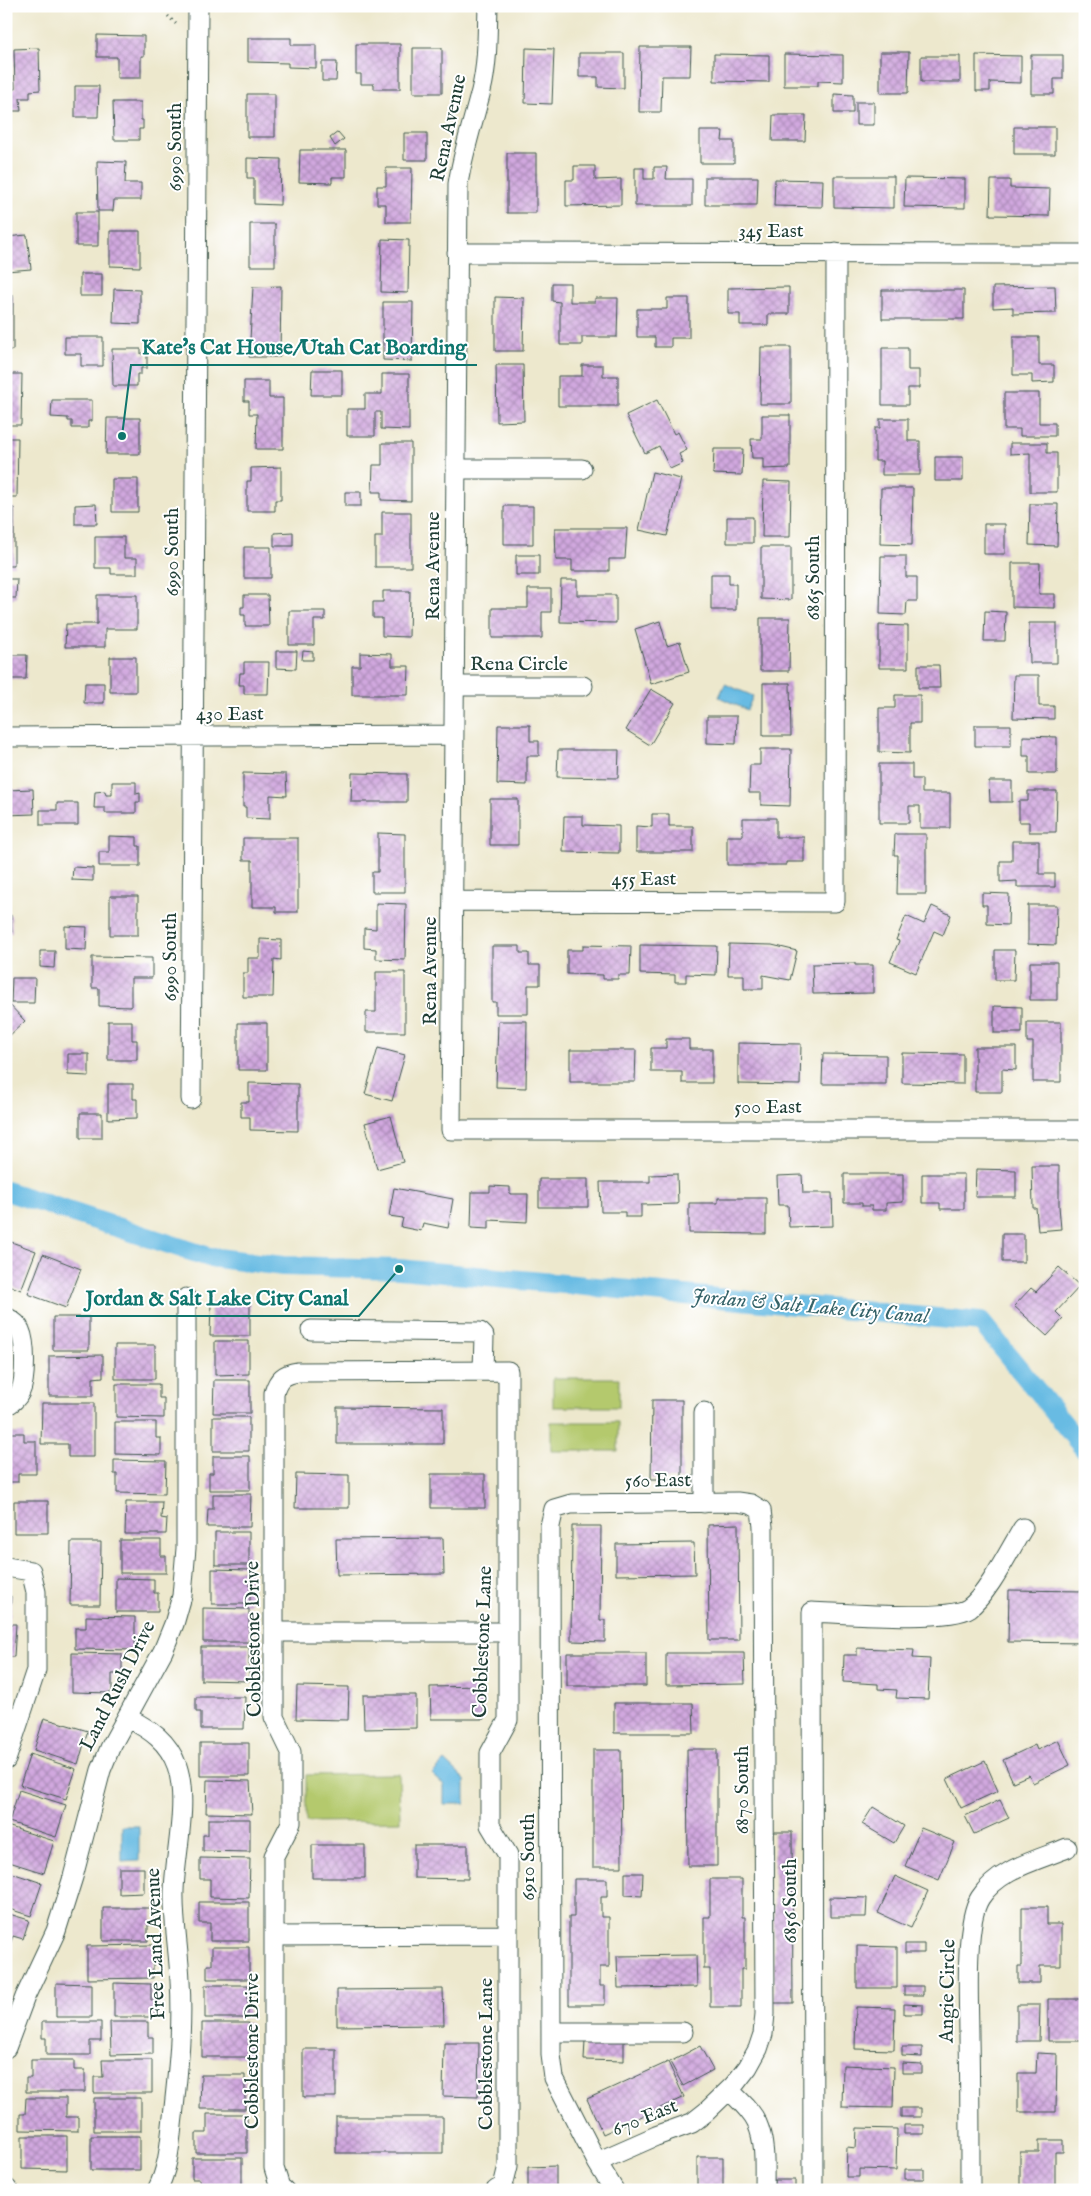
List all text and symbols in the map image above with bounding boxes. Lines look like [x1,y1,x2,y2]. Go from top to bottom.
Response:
street label: Rena Avenue [425,72,473,184]
street label: 6990 South [163,102,188,191]
street label: 345 East [738,219,804,244]
callout: Kate's Cat House/Utah Cat Boarding [131,329,477,365]
text: Kate's Cat House/Utah Cat Boarding [141,335,467,362]
street label: 6990 South [160,507,185,596]
street label: Rena Avenue [421,511,446,621]
street label: 6865 South [801,535,826,621]
street label: Rena Circle [470,652,568,677]
street label: 430 East [196,702,264,727]
street label: 455 East [612,867,677,892]
street label: 6990 South [158,912,183,1001]
street label: Rena Avenue [418,916,443,1026]
street label: 500 East [734,1095,802,1120]
callout: Jordan & Salt Lake City Canal [76,1280,359,1316]
water label: Jordan & Salt Lake City Canal [691,1283,932,1331]
text: Jordan & Salt Lake City Canal [83,1286,350,1313]
street label: 560 East [625,1468,691,1494]
street label: Cobblestone Drive [240,1561,268,1717]
street label: Cobblestone Lane [468,1565,498,1719]
street label: Land Rush Drive [74,1617,162,1755]
street label: 6870 South [730,1745,755,1834]
street label: 6910 South [516,1813,541,1901]
street label: 6856 South [778,1858,803,1944]
street label: Free Land Avenue [141,1868,171,2020]
street label: Angie Circle [935,1939,961,2044]
street label: Cobblestone Drive [240,1973,265,2129]
street label: Cobblestone Lane [474,1978,499,2130]
street label: 670 East [609,2094,682,2142]

